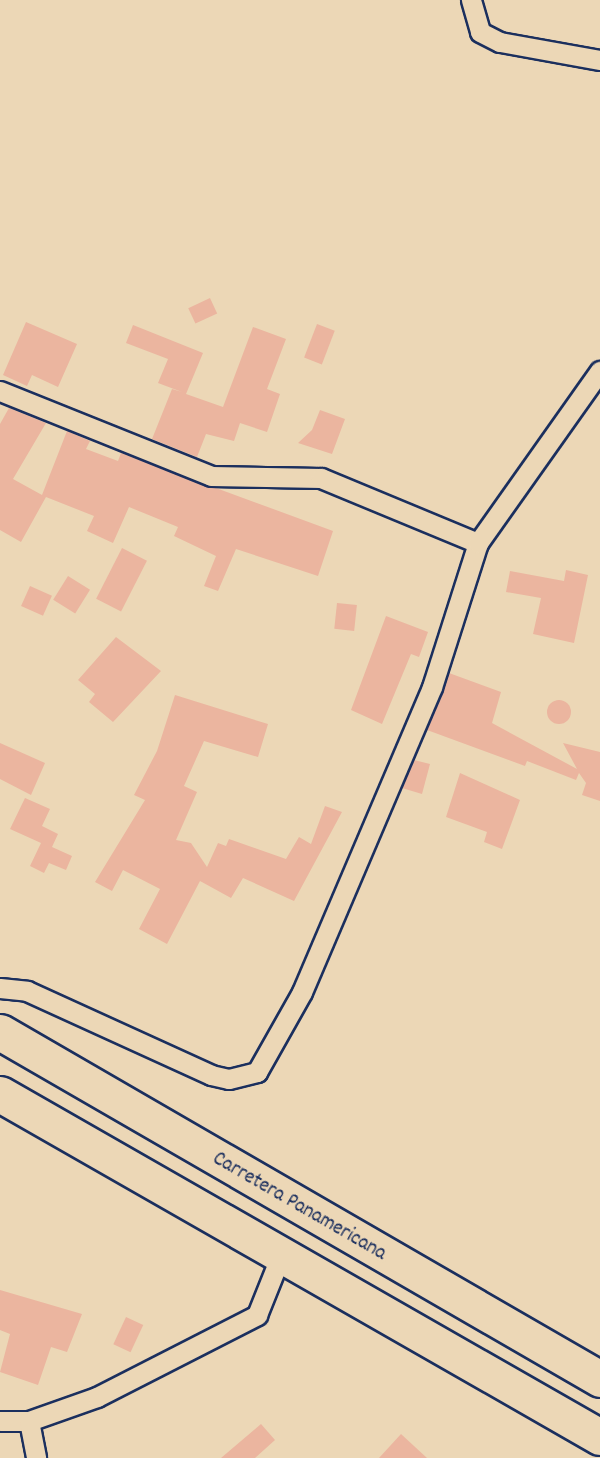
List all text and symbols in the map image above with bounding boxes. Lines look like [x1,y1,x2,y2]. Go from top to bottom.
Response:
street label: Carretera Panamericana [208,1147,390,1267]

